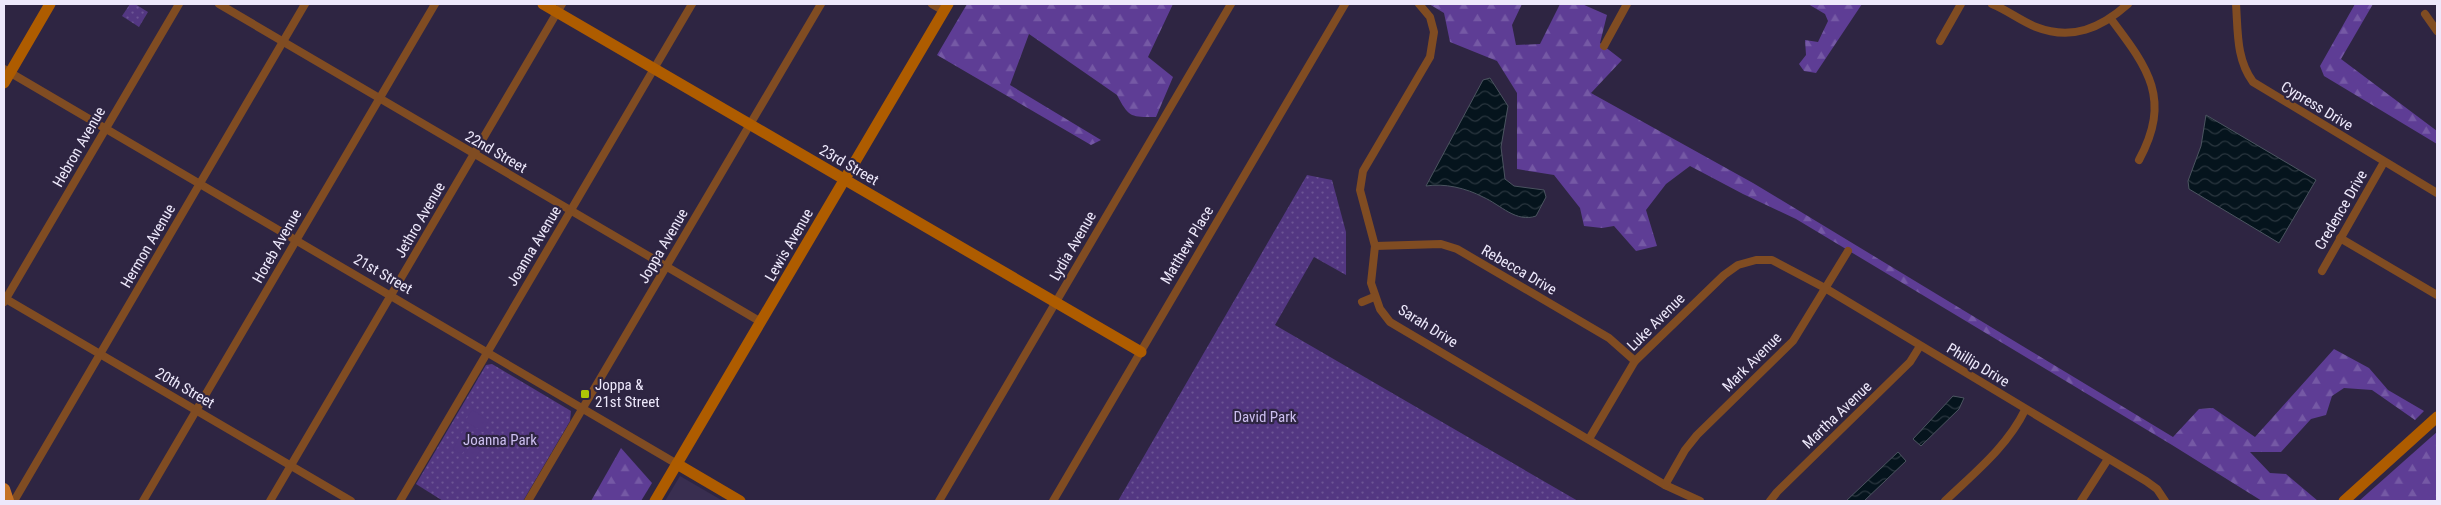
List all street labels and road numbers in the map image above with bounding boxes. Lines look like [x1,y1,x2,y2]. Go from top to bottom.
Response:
street label: Cypress Drive [2278,78,2356,134]
street label: Hebron Avenue [49,104,109,190]
street label: 22nd Street [462,127,530,177]
street label: 23rd Street [816,141,882,189]
street label: Credence Drive [2311,167,2371,253]
street label: Jethro Avenue [391,179,449,261]
street label: Hermon Avenue [117,201,179,291]
street label: Joanna Avenue [503,203,565,289]
street label: Matthew Place [1157,203,1217,287]
street label: Joppa Avenue [634,205,692,287]
street label: Horeb Avenue [249,206,305,286]
street label: Lewis Avenue [761,206,817,284]
street label: Lydia Avenue [1046,208,1100,284]
street label: Rebecca Drive [1478,241,1560,299]
street label: 21st Street [350,250,416,298]
street label: Luke Avenue [1623,289,1689,355]
street label: Sarah Drive [1395,301,1461,351]
street label: Mark Avenue [1719,329,1785,395]
street label: Phillip Drive [1943,339,2013,391]
street label: 20th Street [152,364,218,412]
street label: Martha Avenue [1799,378,1875,452]

